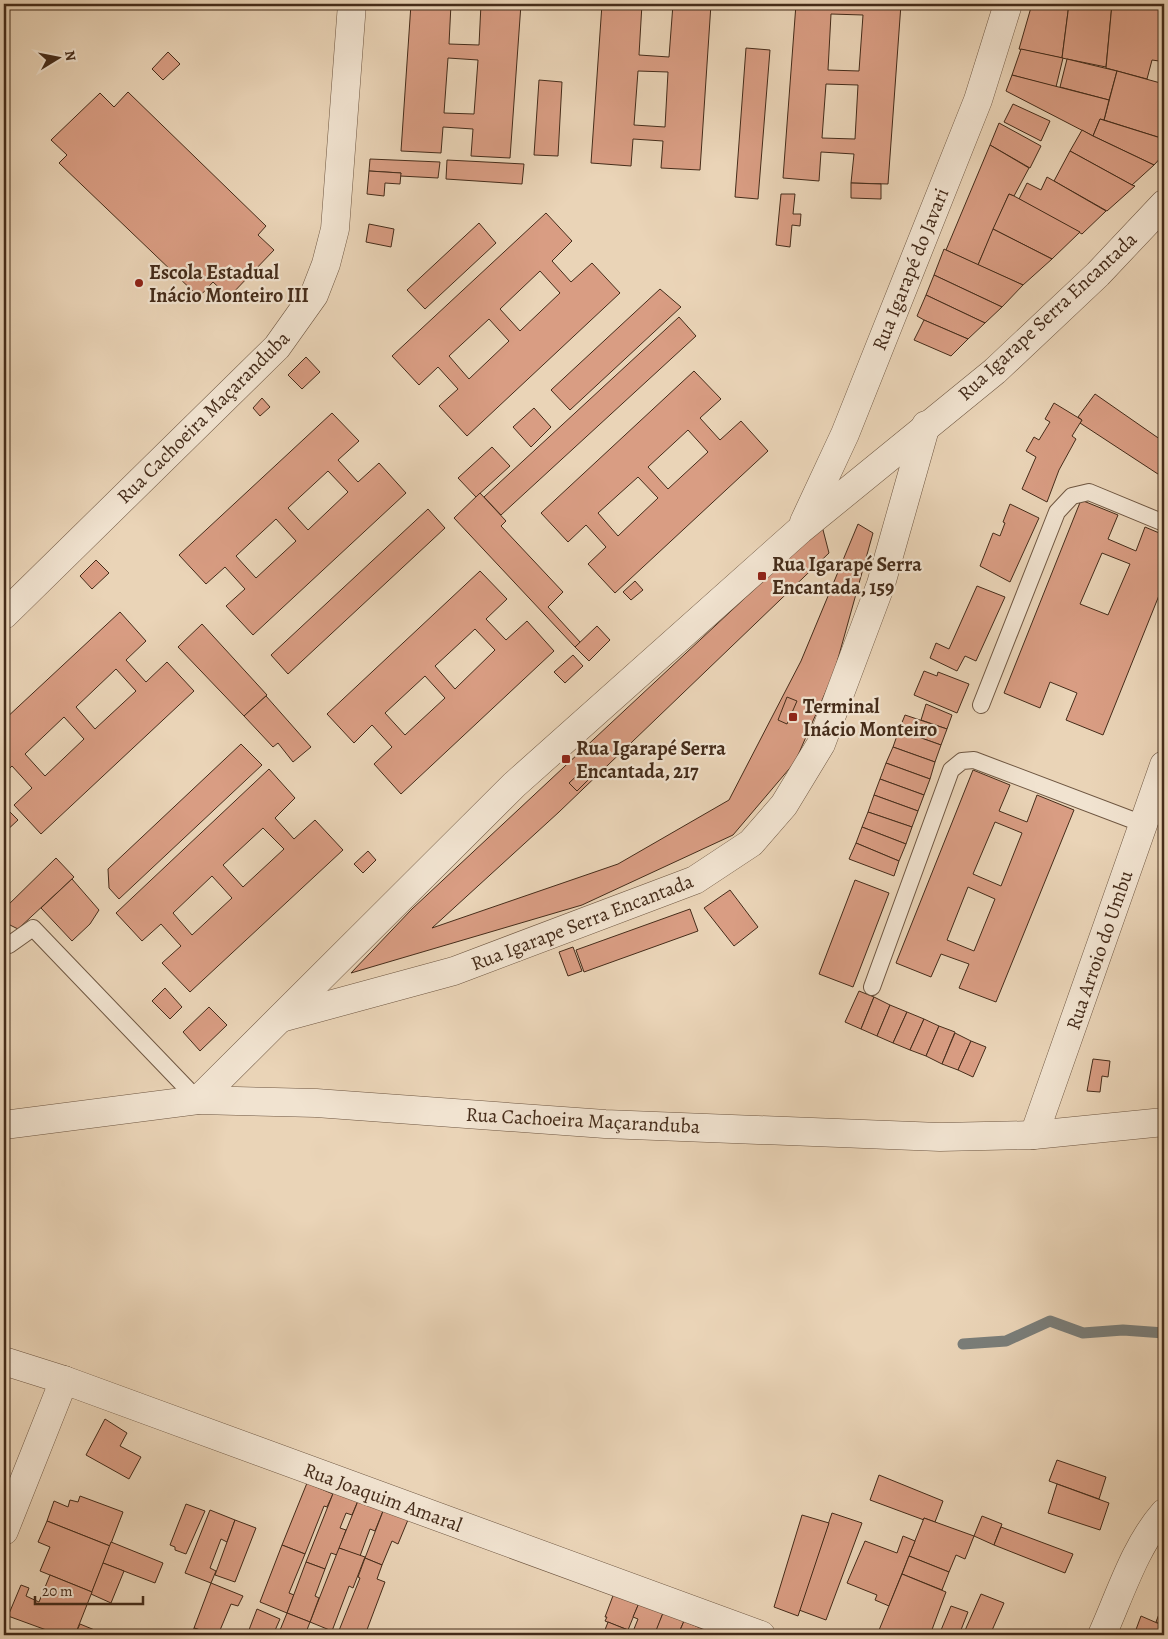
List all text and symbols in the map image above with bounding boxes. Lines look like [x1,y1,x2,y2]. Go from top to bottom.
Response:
north arrow [32,32,82,82]
text: N [60,49,81,63]
street label: Rua Igarapé do Javari [866,184,955,354]
street label: Rua Igarape Serra Encantada [952,226,1143,407]
place label: Escola Estadual Inácio Monteiro III [149,259,309,309]
marker: Escola Estadual Inácio Monteiro III [133,277,145,289]
street label: Rua Cachoeira Maçaranduba [111,324,296,510]
place label: Rua Igarapé Serra Encantada, 159 [772,551,922,601]
marker: Rua Igarapé Serra Encantada, 159 [756,570,768,582]
place label: Terminal Inácio Monteiro [803,693,937,743]
marker: Terminal Inácio Monteiro [787,711,799,723]
place label: Rua Igarapé Serra Encantada, 217 [576,735,726,785]
marker: Rua Igarapé Serra Encantada, 217 [560,753,572,765]
street label: Rua Igarape Serra Encantada [467,867,698,977]
street label: Rua Arroio do Umbu [1060,867,1140,1034]
street label: Rua Cachoeira Maçaranduba [465,1101,701,1140]
street label: Rua Joaquim Amaral [300,1456,466,1539]
scale bar [35,1574,142,1606]
text: 20 m [42,1581,73,1601]

